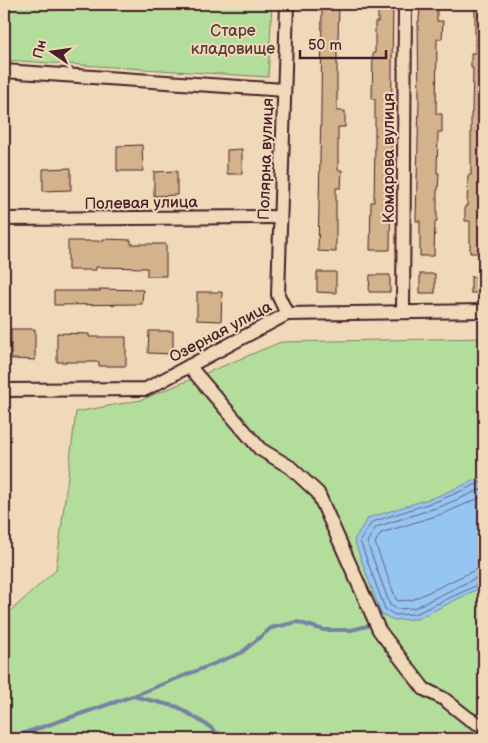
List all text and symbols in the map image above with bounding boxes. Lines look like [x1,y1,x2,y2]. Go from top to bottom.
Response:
park label: Старе кладовище [191,22,275,59]
north arrow [28,28,78,78]
scale bar [300,28,387,60]
text: 50 m [308,36,342,55]
text: Пн [29,38,50,60]
street label: Комарова вулиця [380,93,399,223]
street label: Полярна вулиця [255,98,278,220]
street label: Полевая улица [84,193,198,214]
street label: Озерная улица [166,297,276,367]

